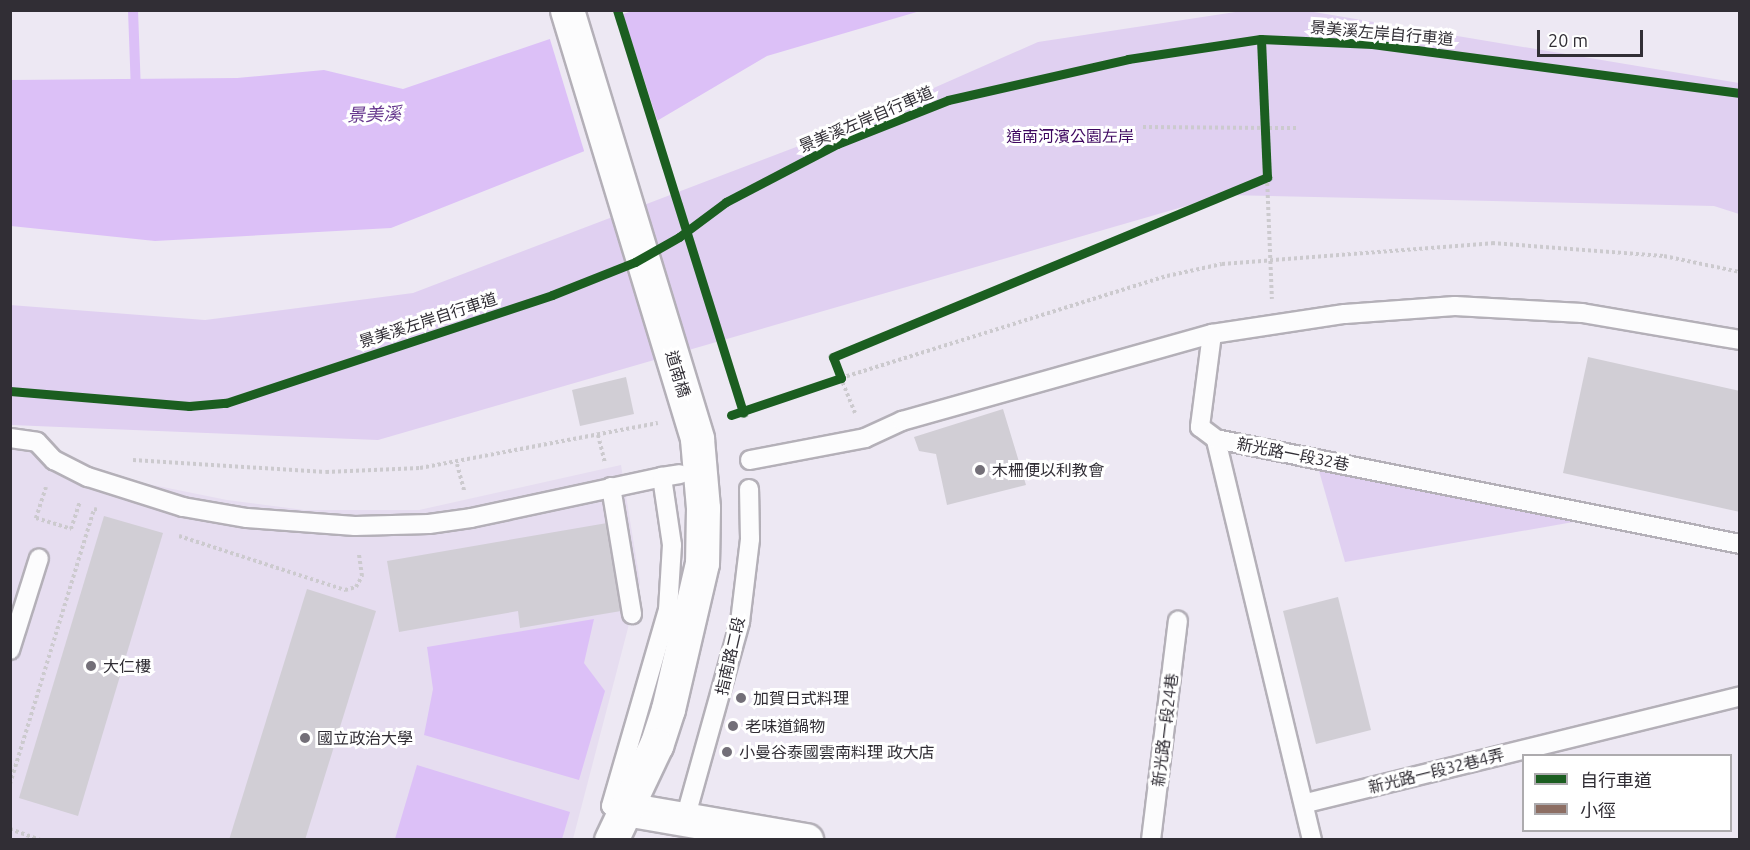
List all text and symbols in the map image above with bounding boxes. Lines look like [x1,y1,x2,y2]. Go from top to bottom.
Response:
street label: 景美溪左岸自行車道 [1309,17,1455,49]
scale bar [1540,18,1646,56]
text: 20 m [1548,30,1588,50]
street label: 景美溪左岸自行車道 [796,82,936,156]
water label: 景美溪 [347,102,401,126]
park label: 道南河濱公園左岸 [1006,126,1134,146]
street label: 景美溪左岸自行車道 [357,289,499,351]
street label: 道南橋 [662,348,694,400]
street label: 新光路一段32巷 [1235,434,1351,474]
place label: 木柵便以利教會 [992,460,1104,480]
marker: 木柵便以利教會 [973,463,987,477]
street label: 指南路二段 [712,615,748,697]
place label: 大仁樓 [103,656,151,676]
marker: 大仁樓 [84,659,98,673]
street label: 新光路一段24巷 [1149,672,1181,788]
place label: 加賀日式料理 [753,688,849,708]
marker: 加賀日式料理 [734,691,748,705]
place label: 老味道鍋物 [745,716,825,736]
marker: 老味道鍋物 [726,719,740,733]
place label: 國立政治大學 [317,728,413,748]
marker: 國立政治大學 [298,731,312,745]
place label: 小曼谷泰國雲南料理 政大店 [739,742,935,762]
marker: 小曼谷泰國雲南料理 政大店 [720,745,734,759]
street label: 新光路一段32巷4弄 [1366,745,1506,797]
legend [1522,754,1732,832]
text: 自行車道 [1580,770,1652,790]
text: 小徑 [1580,800,1616,820]

